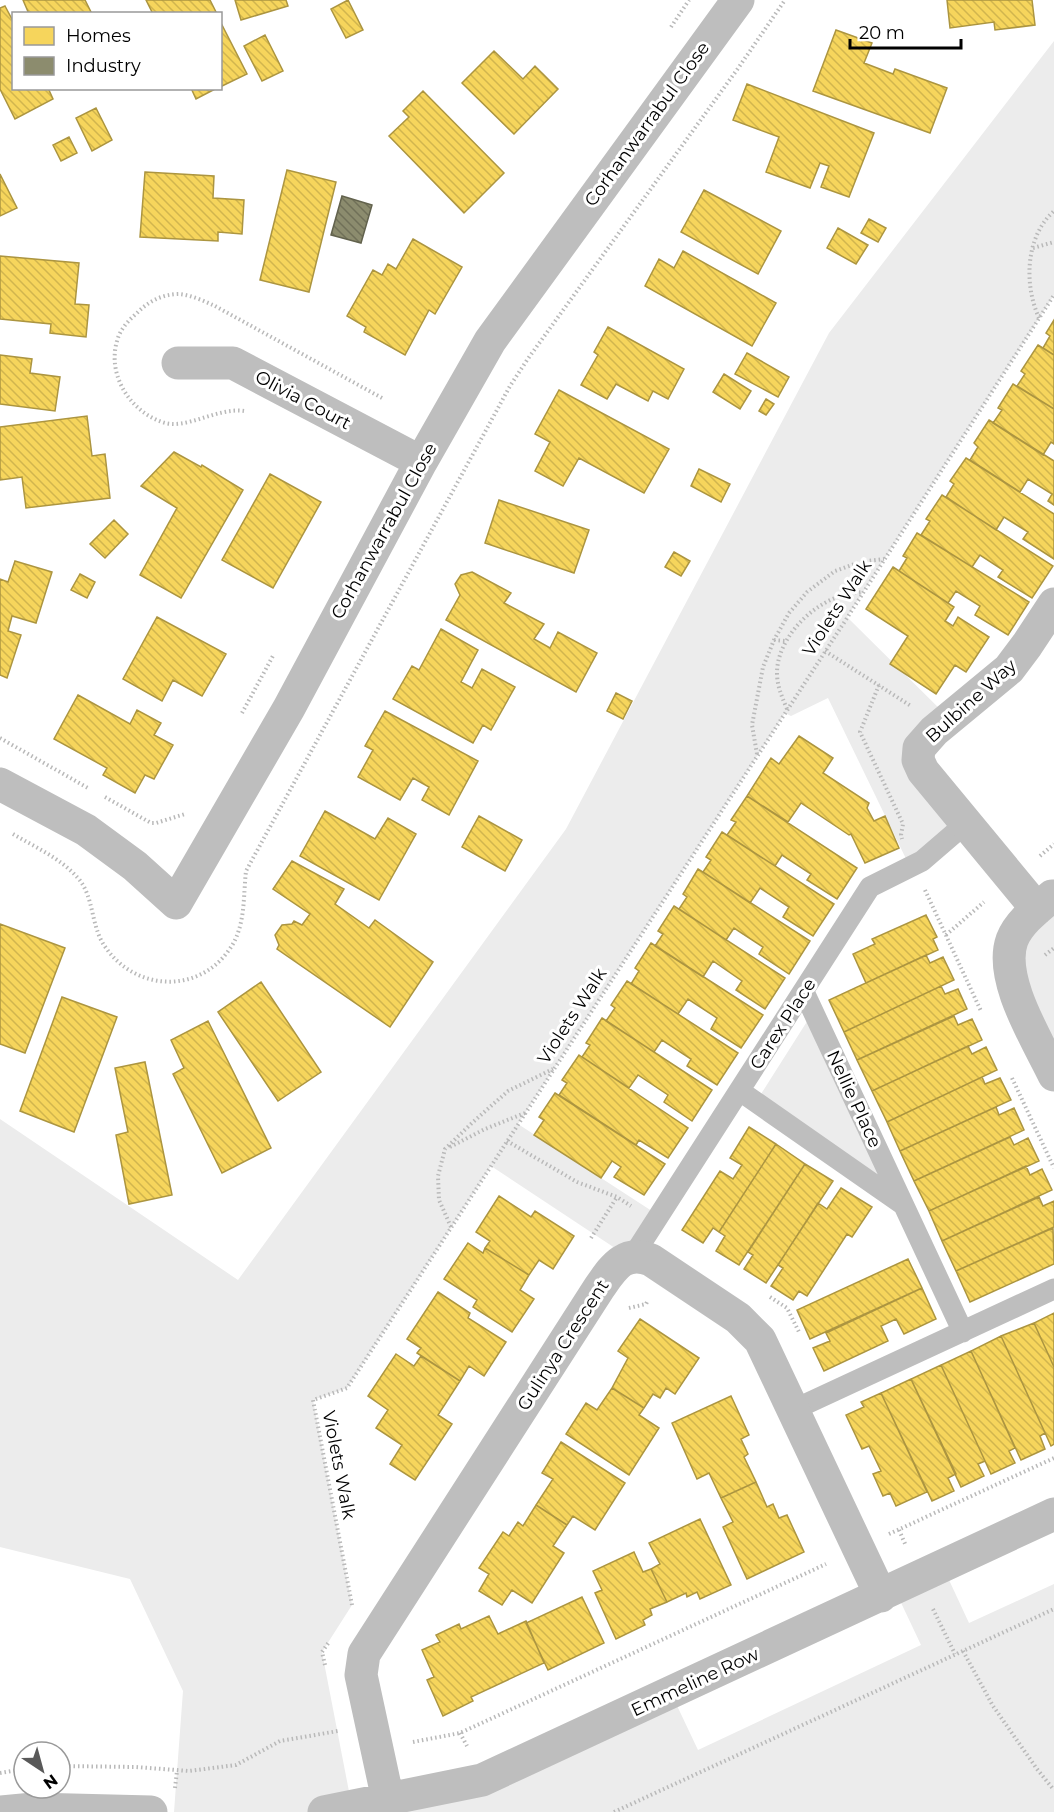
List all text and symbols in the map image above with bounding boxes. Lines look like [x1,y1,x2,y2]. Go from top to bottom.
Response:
legend [12,12,222,90]
scale bar [850,12,961,50]
text: 20 m [859,22,905,44]
text: Homes [66,25,131,47]
street label: Corhanwarrabul Close [580,37,714,211]
text: Industry [66,55,141,77]
street label: Olivia Court [251,366,355,434]
street label: Corhanwarrabul Close [326,439,442,623]
street label: Violets Walk [798,556,876,660]
street label: Bulbine Way [921,654,1021,747]
street label: Violets Walk [533,964,611,1068]
street label: Carex Place [745,974,821,1074]
street label: Nellie Place [822,1047,886,1151]
street label: Gulinya Crescent [512,1275,614,1415]
street label: Violets Walk [318,1409,360,1521]
street label: Emmeline Row [628,1643,763,1721]
north arrow [12,1740,72,1800]
text: N [40,1770,61,1793]

